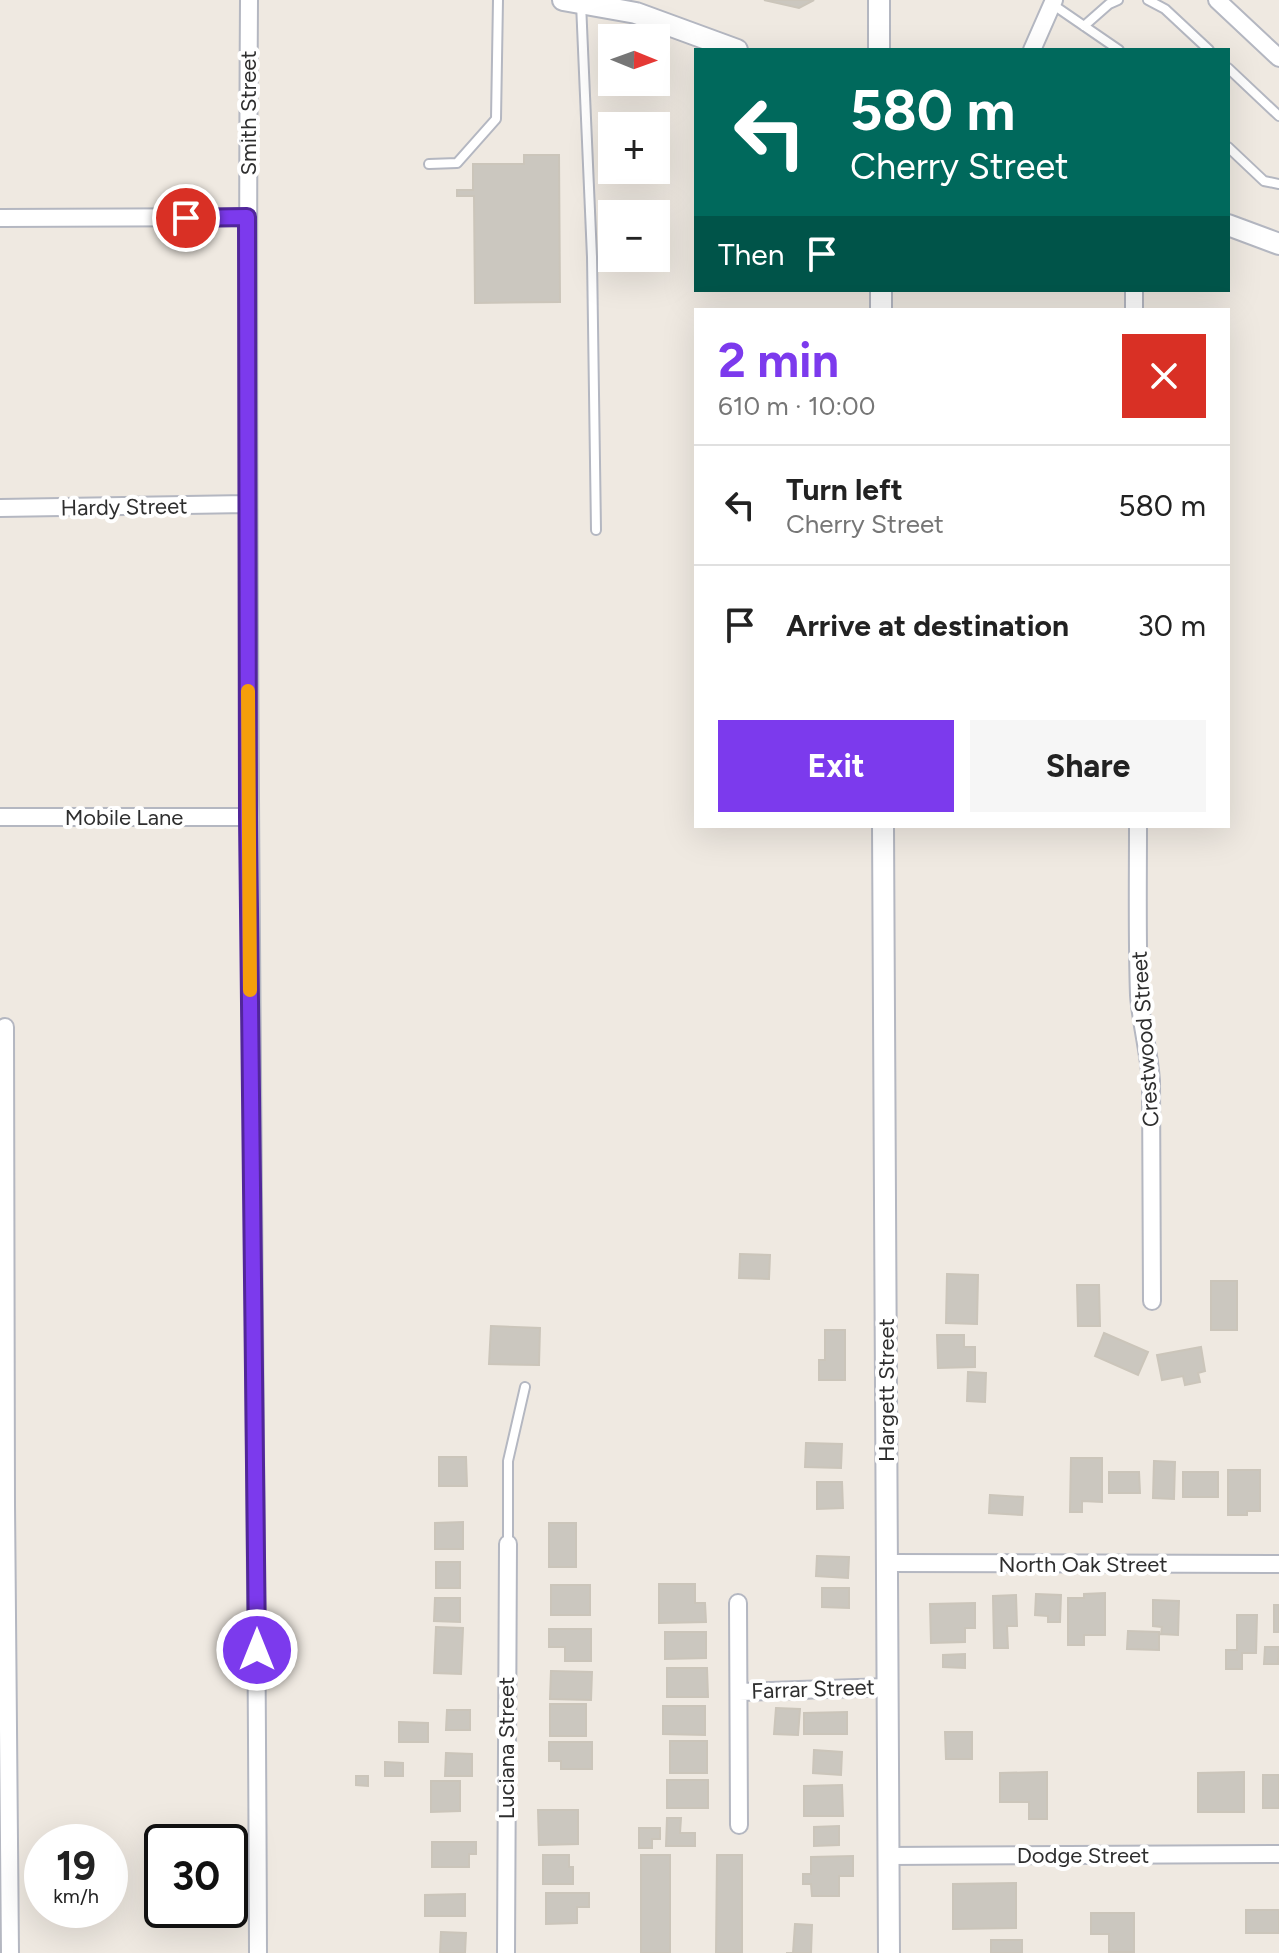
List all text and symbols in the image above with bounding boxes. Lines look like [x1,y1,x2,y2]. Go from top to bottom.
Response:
north arrow [598,24,670,96]
map controls [598,24,670,272]
street label: Smith Street [235,51,262,175]
text: 580 m [850,77,1015,144]
icon: left [718,80,822,184]
button: + [598,112,670,184]
text: Cherry Street [850,145,1069,188]
pin [152,184,220,252]
icon: arrive [164,196,208,240]
button: − [598,200,670,272]
icon: arrive [800,232,844,276]
text: Then [718,236,784,273]
text: 2 min [718,331,839,389]
button: close [1122,334,1206,418]
text: 610 m · 10:00 [718,390,875,422]
text: Turn left [786,471,903,508]
icon: left [718,483,762,527]
text: 580 m [1118,487,1206,524]
street label: Hardy Street [60,492,188,522]
text: Cherry Street [786,508,944,540]
icon: arrive [718,603,762,647]
text: Arrive at destination [786,607,1069,644]
text: 30 m [1138,607,1206,644]
button: Exit [718,720,954,812]
button: Share [970,720,1206,812]
street label: Mobile Lane [65,804,183,831]
street label: Crestwood Street [1125,950,1165,1128]
street label: Hargett Street [873,1318,900,1462]
street label: North Oak Street [998,1551,1168,1578]
position arrow [215,1608,299,1692]
street label: Farrar Street [751,1673,875,1705]
street label: Luciana Street [493,1677,520,1819]
speed limit sign: 30 [144,1824,248,1928]
text: 19 [56,1842,96,1890]
street label: Dodge Street [1017,1842,1149,1869]
text: km/h [53,1884,99,1908]

